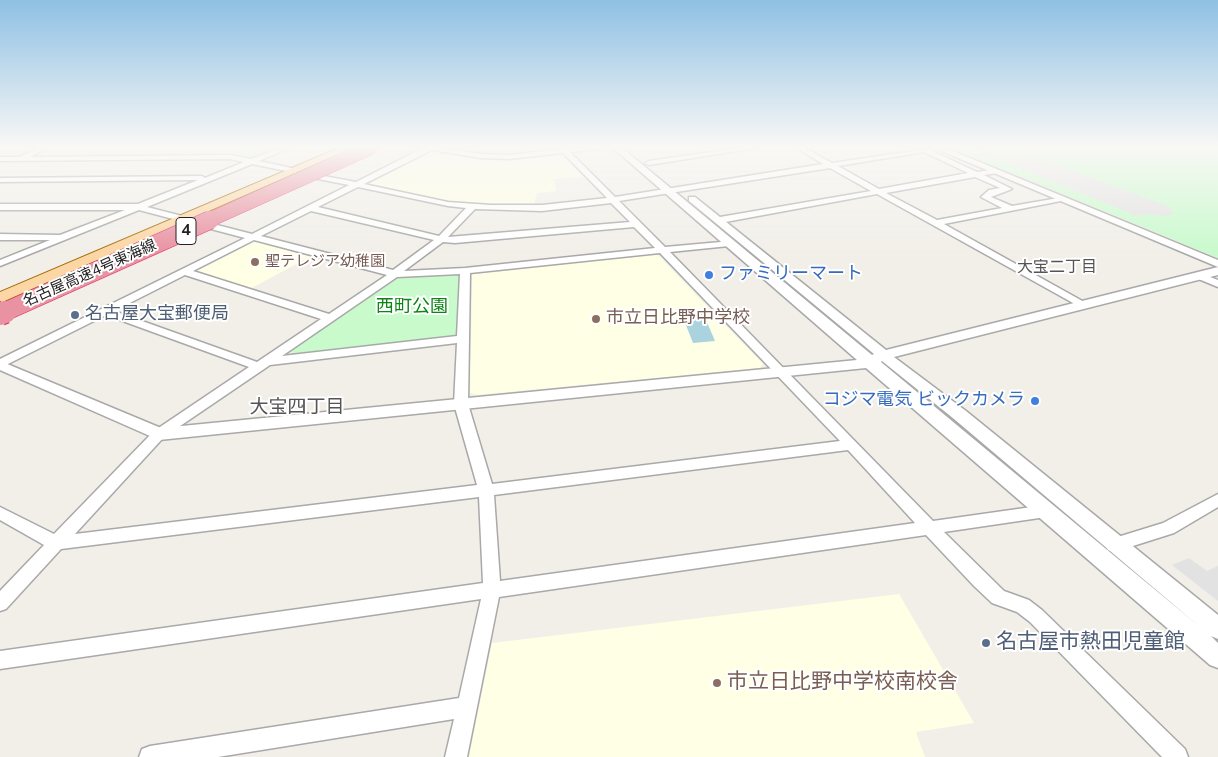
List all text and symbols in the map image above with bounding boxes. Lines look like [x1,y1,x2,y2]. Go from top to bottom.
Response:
road number: 4 [176,218,196,245]
street label: 名古屋高速4号東海線 [21,236,159,312]
place label: 聖テレジア幼稚園 [265,253,385,271]
marker: 聖テレジア幼稚園 [249,256,261,268]
district label: 大宝二丁目 [1017,258,1097,278]
place label: ファミリーマート [719,264,863,286]
marker: ファミリーマート [703,269,715,281]
park label: 西町公園 [376,297,448,319]
place label: 名古屋大宝郵便局 [85,304,229,326]
place label: 市立日比野中学校 [606,308,750,330]
marker: 名古屋大宝郵便局 [69,309,81,321]
marker: 市立日比野中学校 [590,313,602,325]
place label: コジマ電気 ビックカメラ [822,390,1025,412]
marker: コジマ電気 ビックカメラ [1029,395,1041,407]
district label: 大宝四丁目 [250,397,344,419]
place label: 名古屋市熱田児童館 [996,630,1185,656]
marker: 名古屋市熱田児童館 [980,637,992,649]
place label: 市立日比野中学校南校舎 [727,670,958,696]
marker: 市立日比野中学校南校舎 [711,677,723,689]

